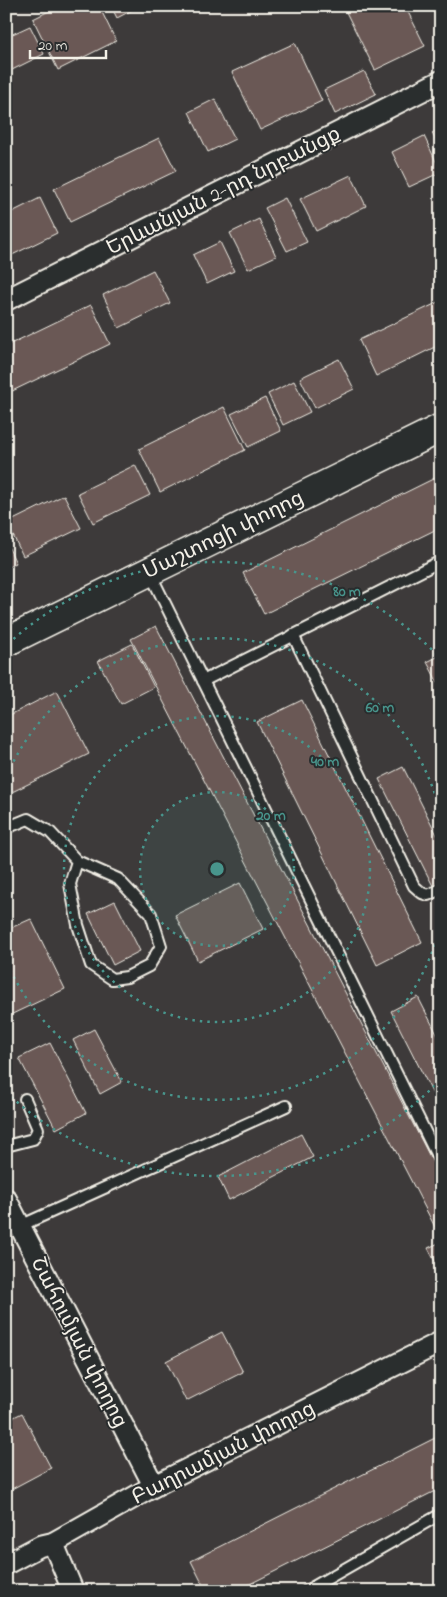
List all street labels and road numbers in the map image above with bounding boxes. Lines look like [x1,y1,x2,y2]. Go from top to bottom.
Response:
street label: Երևանյան 2-րդ նրբանցք [102,120,346,264]
street label: Մաշտոցի փողոց [138,484,310,588]
street label: Շահումյան փողոց [22,1252,134,1434]
street label: Բաղրամյան փողոց [127,1394,321,1513]

